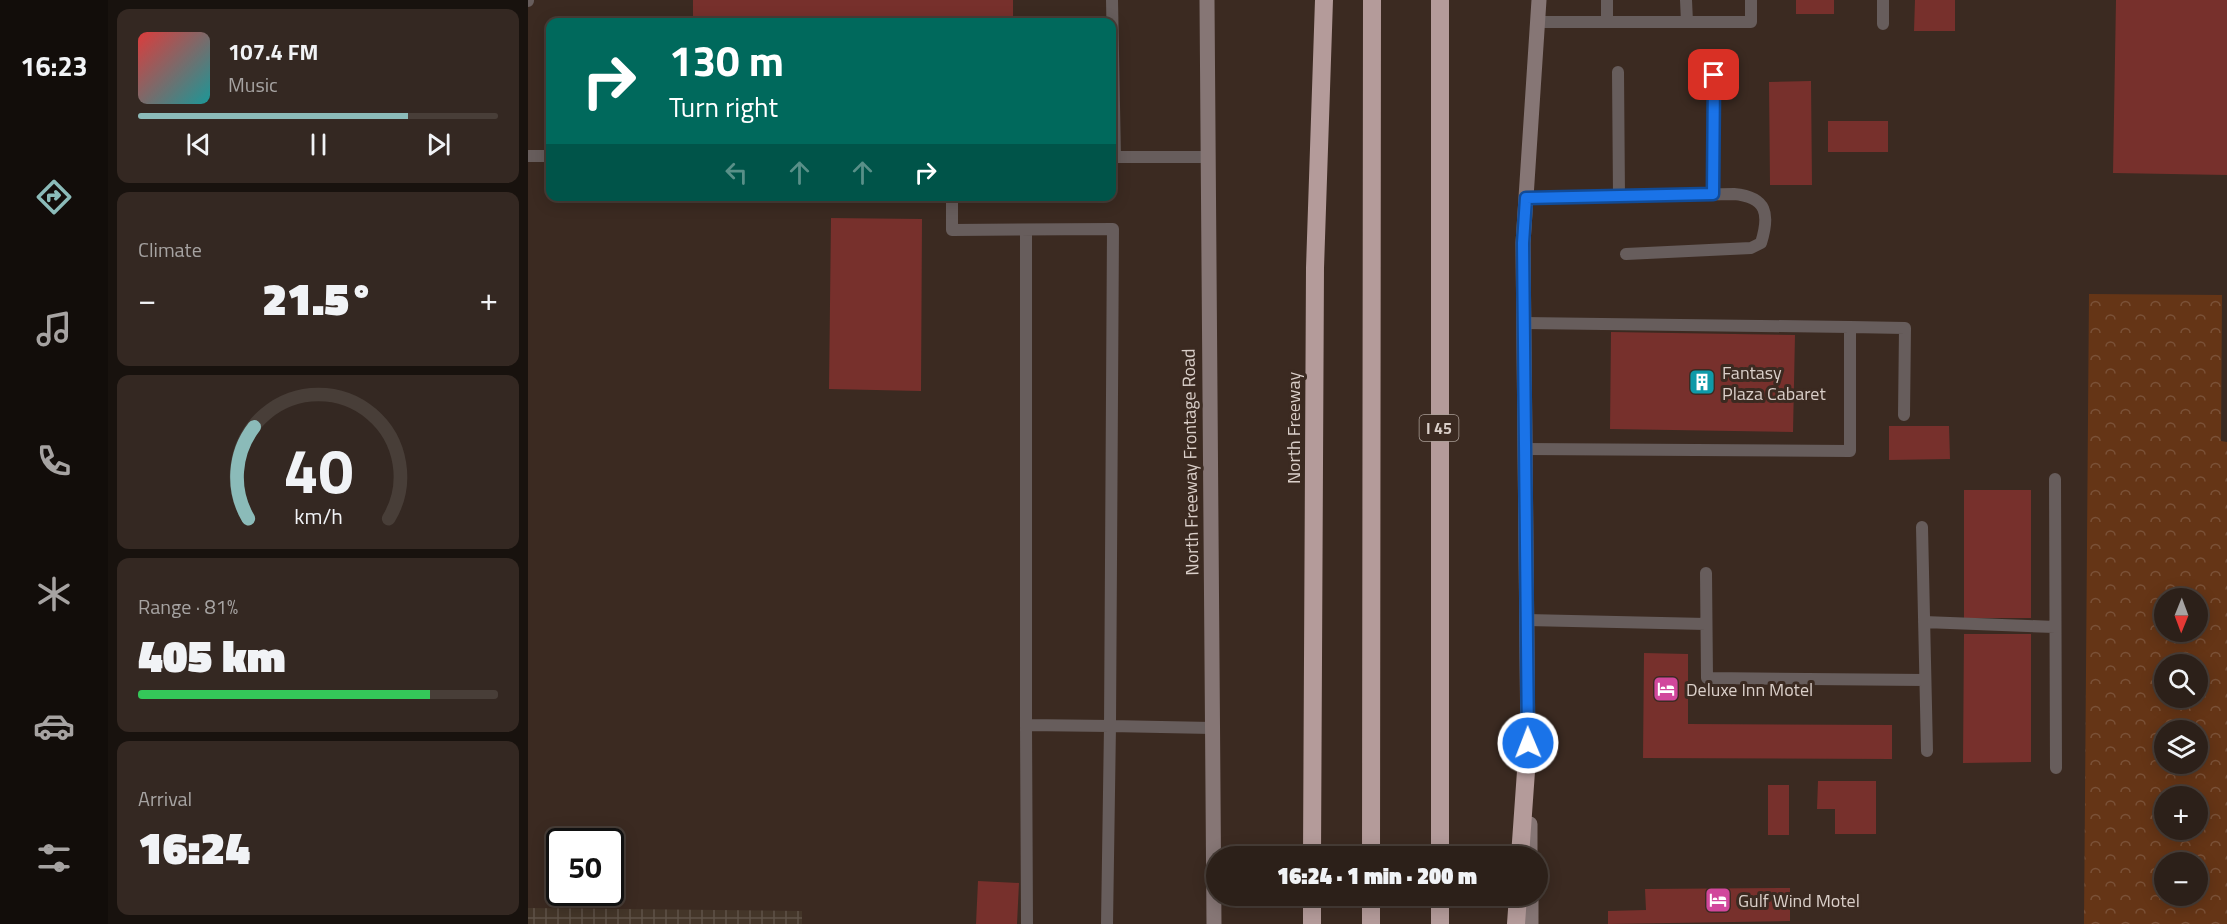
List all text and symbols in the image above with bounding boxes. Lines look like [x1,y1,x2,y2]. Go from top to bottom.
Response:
text: 130 m [669,28,784,92]
text: 107.4 FM [228,35,318,69]
icon: right [570,42,648,120]
text: 16:23 [20,45,88,86]
pin [1688,49,1739,100]
icon: arrive [1697,58,1730,91]
text: Music [228,69,278,100]
text: Turn right [669,86,778,127]
icon: previous [182,128,215,161]
icon: pause [302,128,335,161]
icon: next [422,128,455,161]
icon: left [720,156,753,189]
icon: ahead [783,156,816,189]
icon: ahead [846,156,879,189]
icon: right [909,156,942,189]
icon: directions [33,176,75,218]
text: Climate [138,234,202,265]
text: 21.5° [262,264,374,332]
text: − [138,274,156,324]
text: + [480,274,498,324]
icon: music [33,308,75,350]
street label: North Freeway Frontage Road [1175,348,1205,576]
place label: Fantasy Plaza Cabaret [1722,359,1826,407]
building icon: Fantasy Plaza Cabaret [1687,367,1717,397]
street label: North Freeway [1280,372,1307,484]
road number: I 45 [1420,415,1458,441]
text: 40 [283,422,353,517]
icon: phone [33,440,75,482]
text: km/h [294,500,342,532]
icon: climate [33,573,75,615]
north arrow [2154,588,2208,642]
map controls [2154,588,2208,906]
text: Range · 81% [138,591,238,622]
text: 405 km [138,621,286,689]
button: search [2154,654,2208,708]
hotel icon: Deluxe Inn Motel [1651,674,1681,704]
place label: Deluxe Inn Motel [1686,676,1813,703]
icon: car [33,705,75,747]
position arrow [1496,711,1560,775]
button: layers [2154,720,2208,774]
text: Arrival [138,783,192,814]
button: + [2154,786,2208,840]
text: 16:24 [138,813,250,881]
speed limit sign: 50 [546,828,624,906]
icon: filters [33,837,75,879]
button: − [2154,852,2208,906]
text: 16:24 · 1 min · 200 m [1277,859,1477,893]
hotel icon: Gulf Wind Motel [1703,885,1733,915]
place label: Gulf Wind Motel [1738,887,1860,914]

